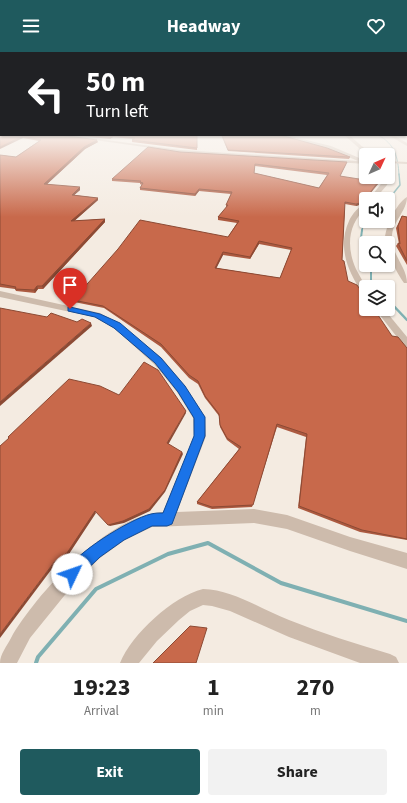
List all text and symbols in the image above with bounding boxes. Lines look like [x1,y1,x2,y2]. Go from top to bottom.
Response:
text: Headway [167,14,240,39]
icon: menu [20,15,42,37]
icon: heart [365,15,387,37]
text: 50 m [86,62,145,102]
icon: left [20,68,72,120]
text: Turn left [86,99,148,124]
north arrow [359,148,395,184]
map controls [359,148,395,316]
button: sound [359,192,395,228]
button: search [359,236,395,272]
pin [53,268,87,309]
icon: arrive [59,274,81,296]
button: layers [359,280,395,316]
position arrow [51,553,93,595]
text: 19:23 [72,670,130,705]
text: 1 [207,670,220,705]
text: 270 [296,670,334,705]
text: Arrival [84,702,119,720]
text: min [203,702,224,720]
text: m [310,702,321,720]
button: Exit [20,749,200,795]
button: Share [208,749,387,795]

